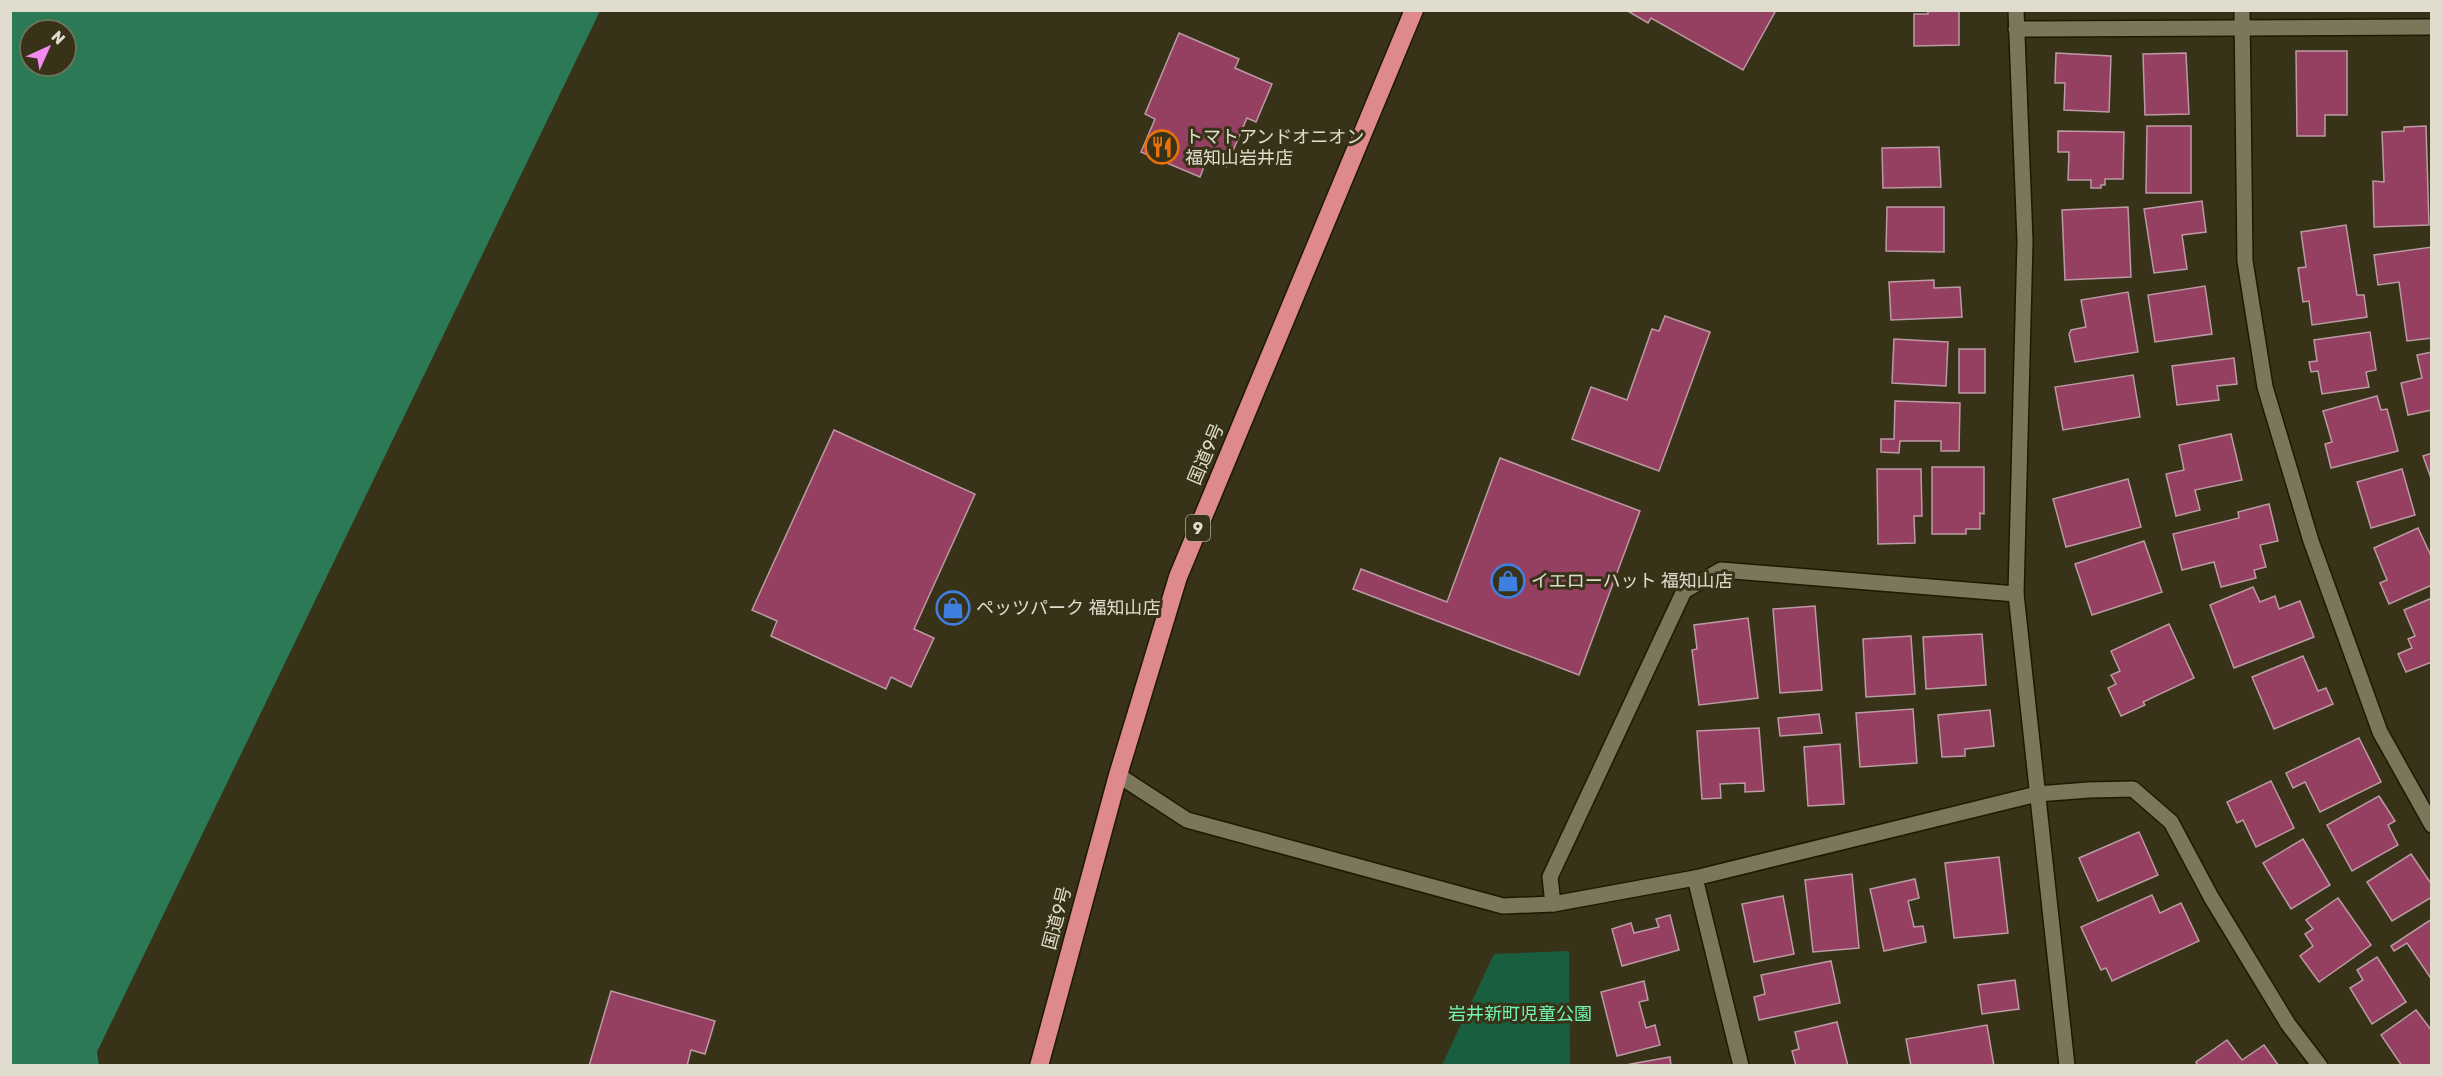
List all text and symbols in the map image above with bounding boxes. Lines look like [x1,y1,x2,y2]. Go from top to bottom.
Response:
north arrow [18,18,78,78]
text: N [47,27,69,49]
place label: トマトアンドオニオン 福知山岩井店 [1185,126,1364,169]
restaurant icon: トマトアンドオニオン 福知山岩井店 [1144,129,1180,165]
street label: 国道9号 [1183,420,1229,488]
road number: 9 [1186,515,1210,541]
shop icon: イエローハット 福知山店 [1490,563,1526,599]
place label: イエローハット 福知山店 [1531,570,1733,592]
shop icon: ペッツパーク 福知山店 [935,590,971,626]
place label: ペッツパーク 福知山店 [976,597,1160,619]
street label: 国道9号 [1038,884,1076,952]
park label: 岩井新町児童公園 [1448,1003,1592,1025]

